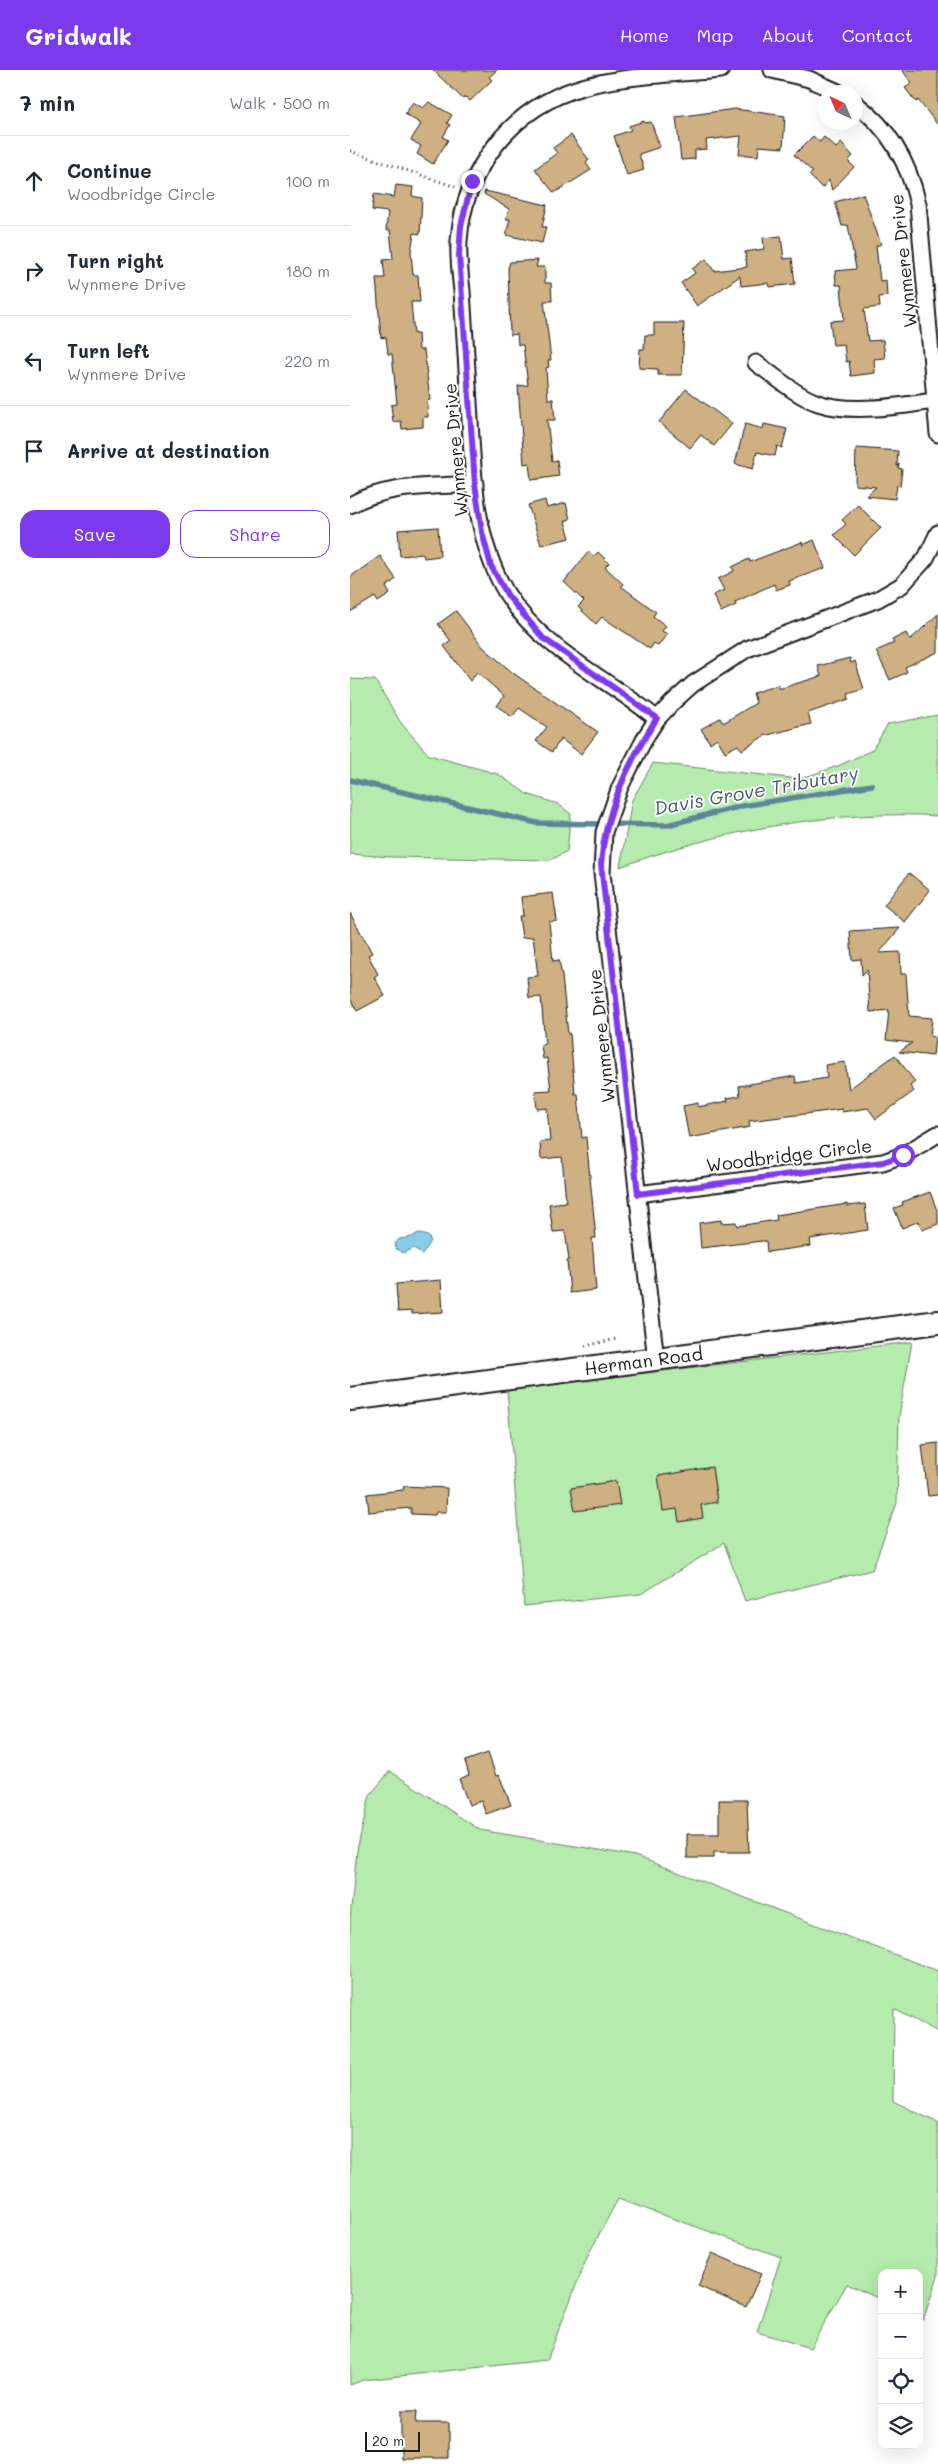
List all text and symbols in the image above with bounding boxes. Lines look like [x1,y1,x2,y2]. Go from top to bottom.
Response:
text: Gridwalk [25,20,132,51]
text: Home [620,23,669,47]
text: Map [697,23,733,47]
text: About [761,23,814,47]
text: Contact [842,23,913,47]
north arrow [818,85,863,130]
text: 7 min [20,89,75,116]
text: Walk · 500 m [229,92,330,113]
text: Continue [67,158,152,183]
icon: ahead [20,167,48,195]
text: 100 m [285,170,330,191]
route end [461,170,484,193]
text: Woodbridge Circle [67,183,215,204]
street label: Wynmere Drive [884,193,922,329]
text: Turn right [67,248,164,273]
icon: right [20,257,48,285]
text: 180 m [285,260,330,281]
text: Wynmere Drive [67,273,186,294]
text: Turn left [67,338,150,363]
icon: left [20,347,48,375]
text: 220 m [284,350,330,371]
text: Wynmere Drive [67,363,186,384]
street label: Wynmere Drive [437,382,473,518]
icon: arrive [20,437,48,465]
text: Arrive at destination [67,438,270,463]
button: Save [20,510,170,558]
button: Share [180,510,330,558]
water label: Davis Grove Tributary [652,760,860,820]
street label: Wynmere Drive [582,968,620,1104]
street label: Woodbridge Circle [705,1133,873,1177]
route start [892,1144,915,1167]
street label: Herman Road [583,1341,704,1380]
map controls [878,2269,923,2449]
button: + [878,2269,923,2314]
button: − [878,2314,923,2359]
button: locate [878,2359,923,2404]
button: layers [878,2404,923,2449]
scale bar [365,2429,420,2452]
text: 20 m [372,2431,404,2450]

